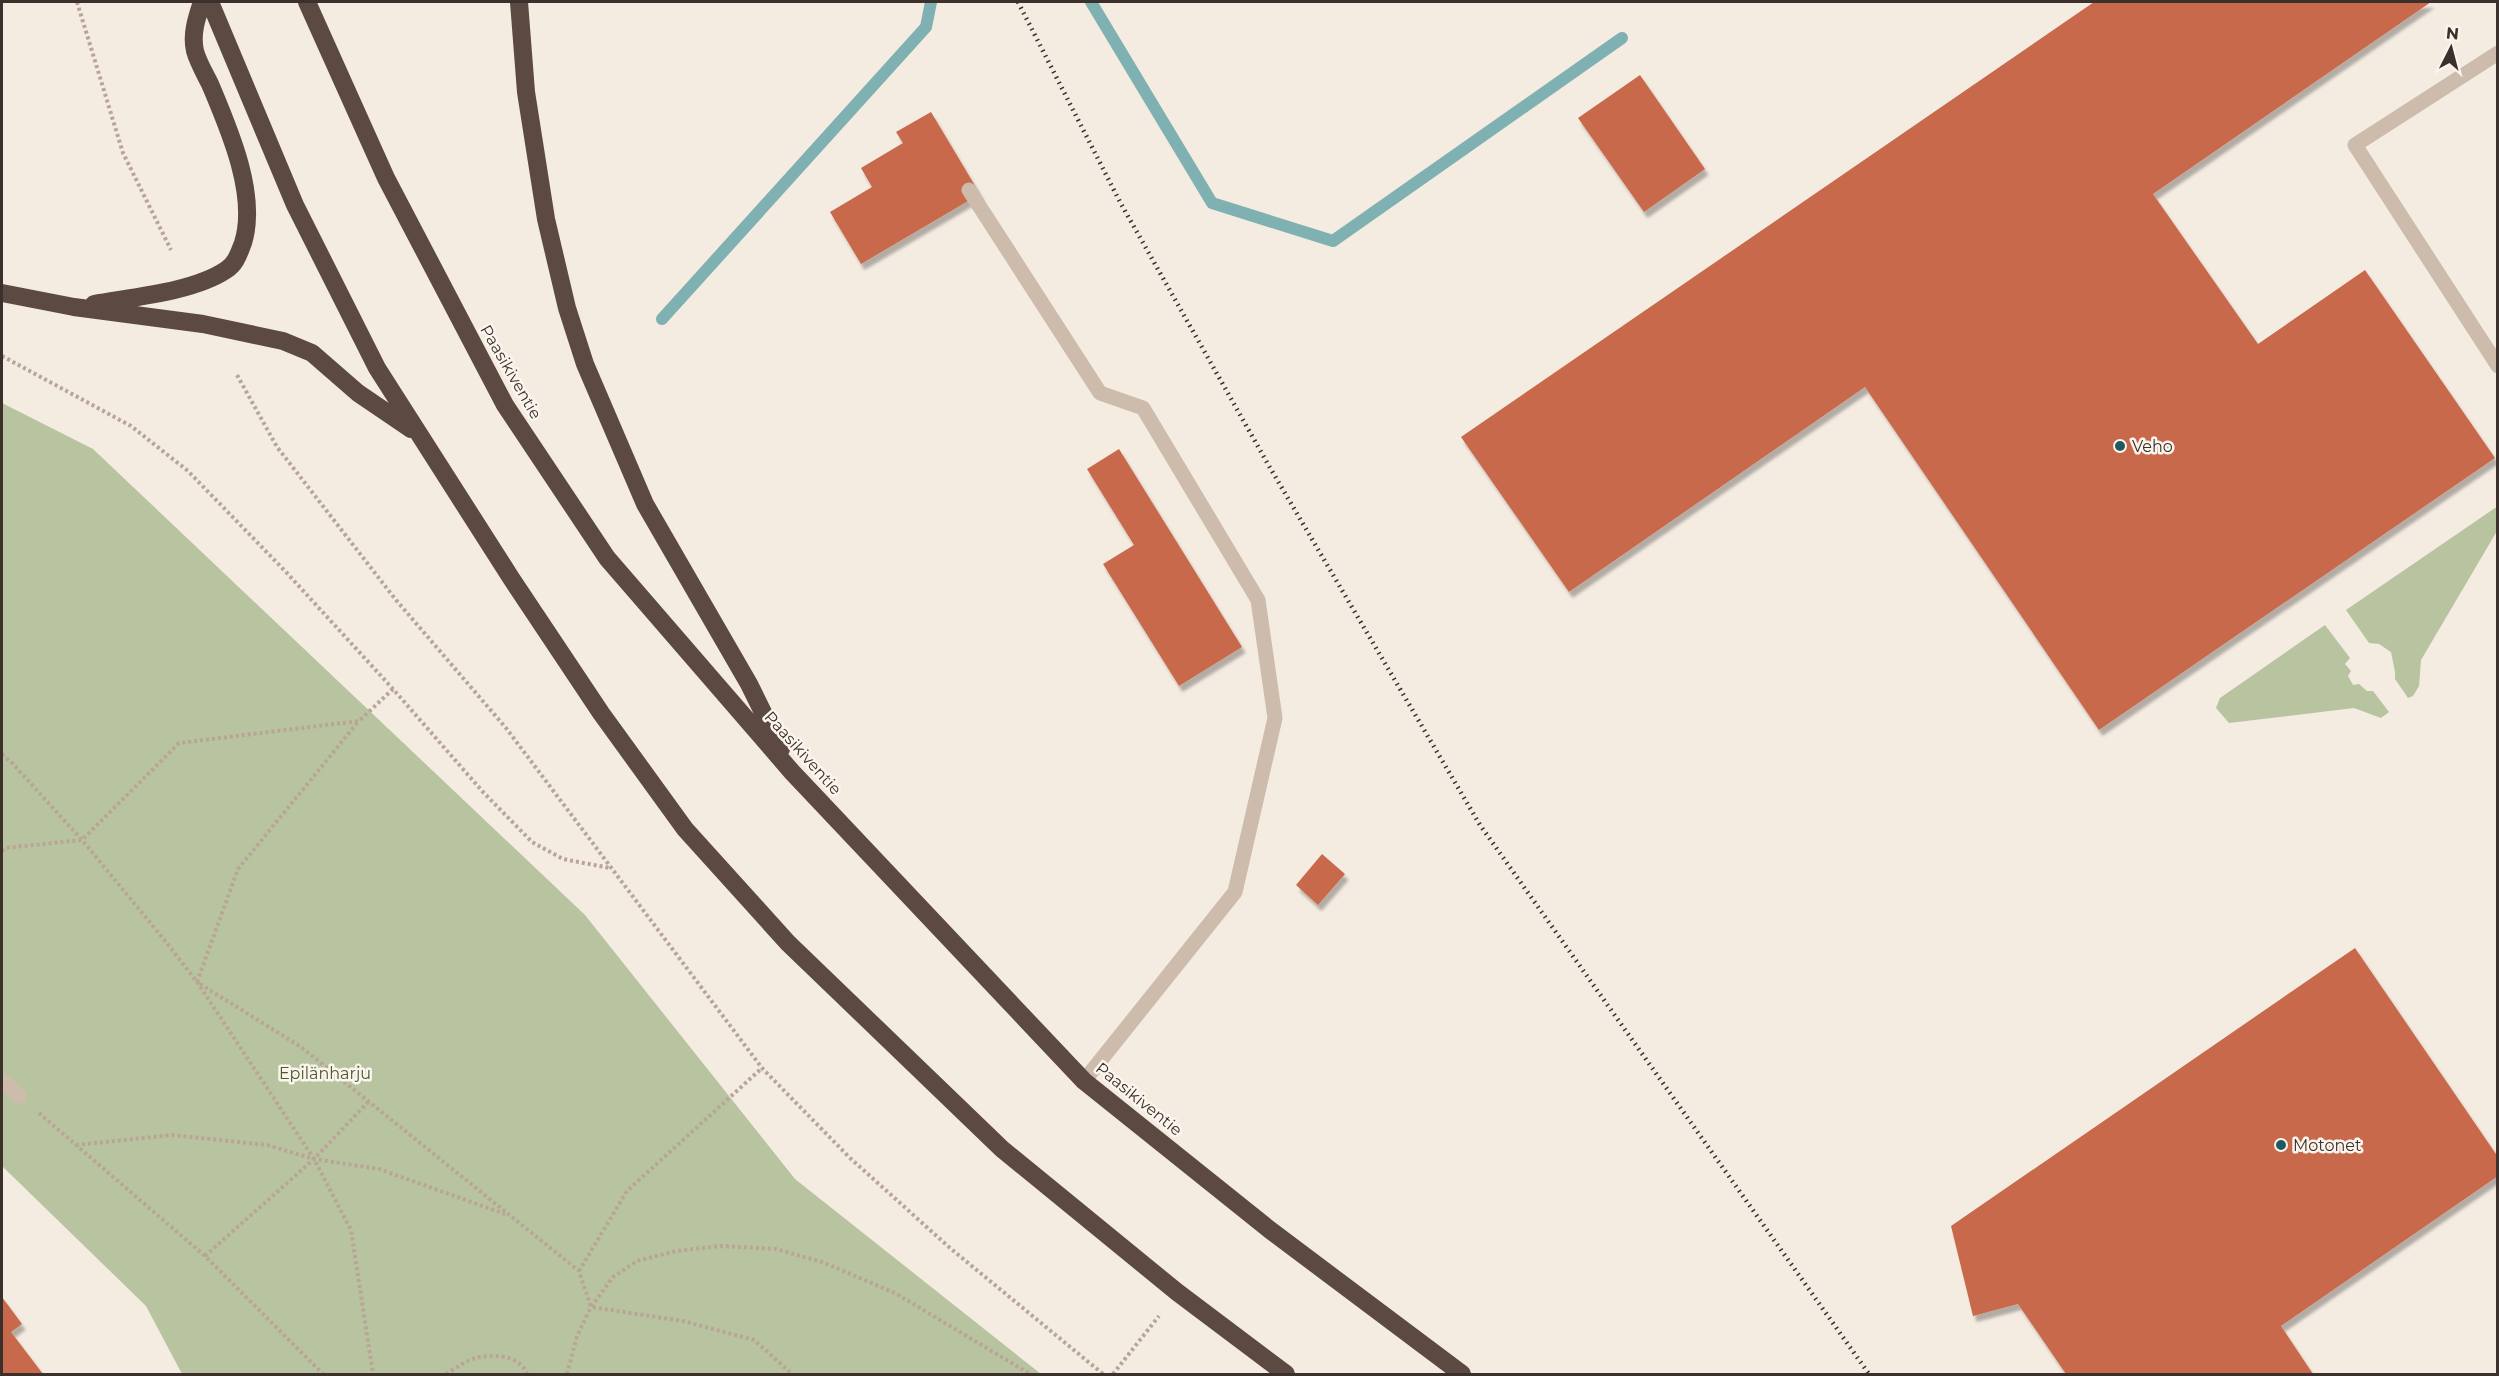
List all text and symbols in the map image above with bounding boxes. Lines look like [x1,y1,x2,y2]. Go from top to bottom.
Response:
north arrow [2421,18,2481,78]
text: N [2445,23,2460,44]
street label: Paasikiventie [476,322,546,422]
place label: Veho [2132,437,2173,456]
marker: Veho [2113,439,2127,453]
street label: Paasikiventie [761,707,845,799]
street label: Paasikiventie [1092,1058,1186,1140]
park label: Epilänharju [279,1064,371,1083]
place label: Motonet [2293,1136,2362,1155]
marker: Motonet [2274,1138,2288,1152]

